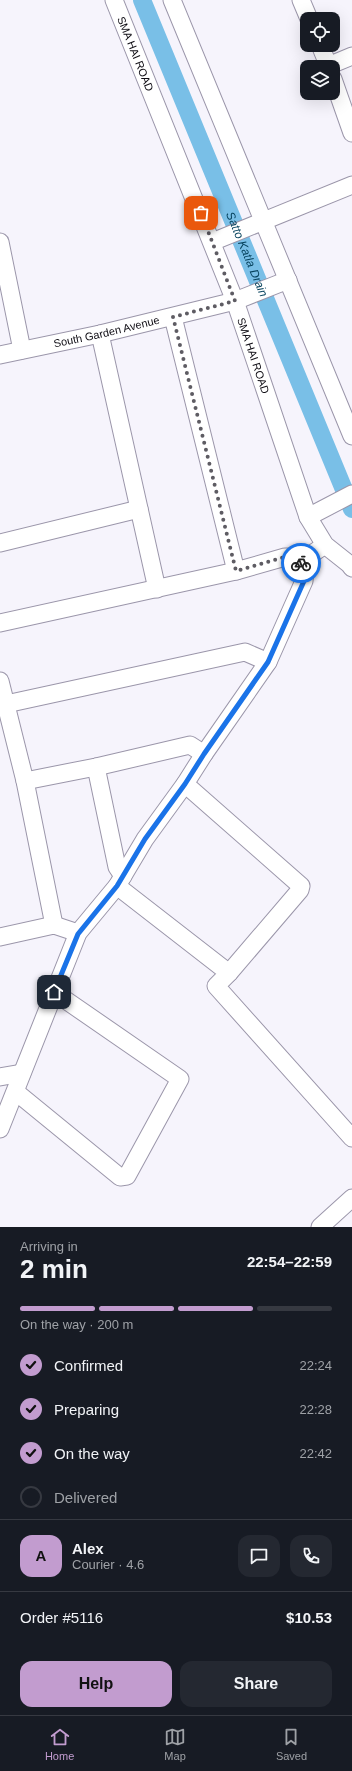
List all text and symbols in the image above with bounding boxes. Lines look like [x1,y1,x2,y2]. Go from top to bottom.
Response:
map controls [300,12,340,100]
button: locate [300,12,340,52]
street label: SMA HAI ROAD [115,15,156,93]
button: layers [300,60,340,100]
pin [184,196,218,230]
icon: bag [190,202,212,224]
water label: Satto Katla Drain [223,210,271,299]
street label: South Garden Avenue [53,314,161,350]
street label: SMA HAI ROAD [235,316,272,395]
courier [281,543,321,583]
icon: bike [290,552,312,574]
pin [37,975,71,1009]
icon: home [43,981,65,1003]
text: Arriving in [20,1239,78,1254]
text: 22:54–22:59 [247,1253,332,1270]
text: 2 min [20,1254,88,1284]
text: On the way · 200 m [20,1317,133,1332]
icon: check [20,1354,42,1376]
text: Confirmed [54,1357,123,1374]
text: 22:24 [299,1358,332,1373]
icon: check [20,1398,42,1420]
text: Preparing [54,1401,119,1418]
text: 22:28 [299,1402,332,1417]
icon: check [20,1442,42,1464]
text: On the way [54,1445,130,1462]
text: 22:42 [299,1446,332,1461]
text: Delivered [54,1489,117,1506]
button: chat [238,1535,280,1577]
button: phone [290,1535,332,1577]
text: Alex [72,1540,104,1557]
text: A [36,1547,46,1564]
text: Courier · 4.6 [72,1557,144,1572]
text: Order #5116 [20,1609,103,1626]
text: $10.53 [286,1609,332,1626]
button: Help [20,1661,172,1707]
button: Share [180,1661,332,1707]
tab: Home [45,1726,74,1762]
tab: Map [164,1726,186,1762]
tab: Saved [276,1726,307,1762]

